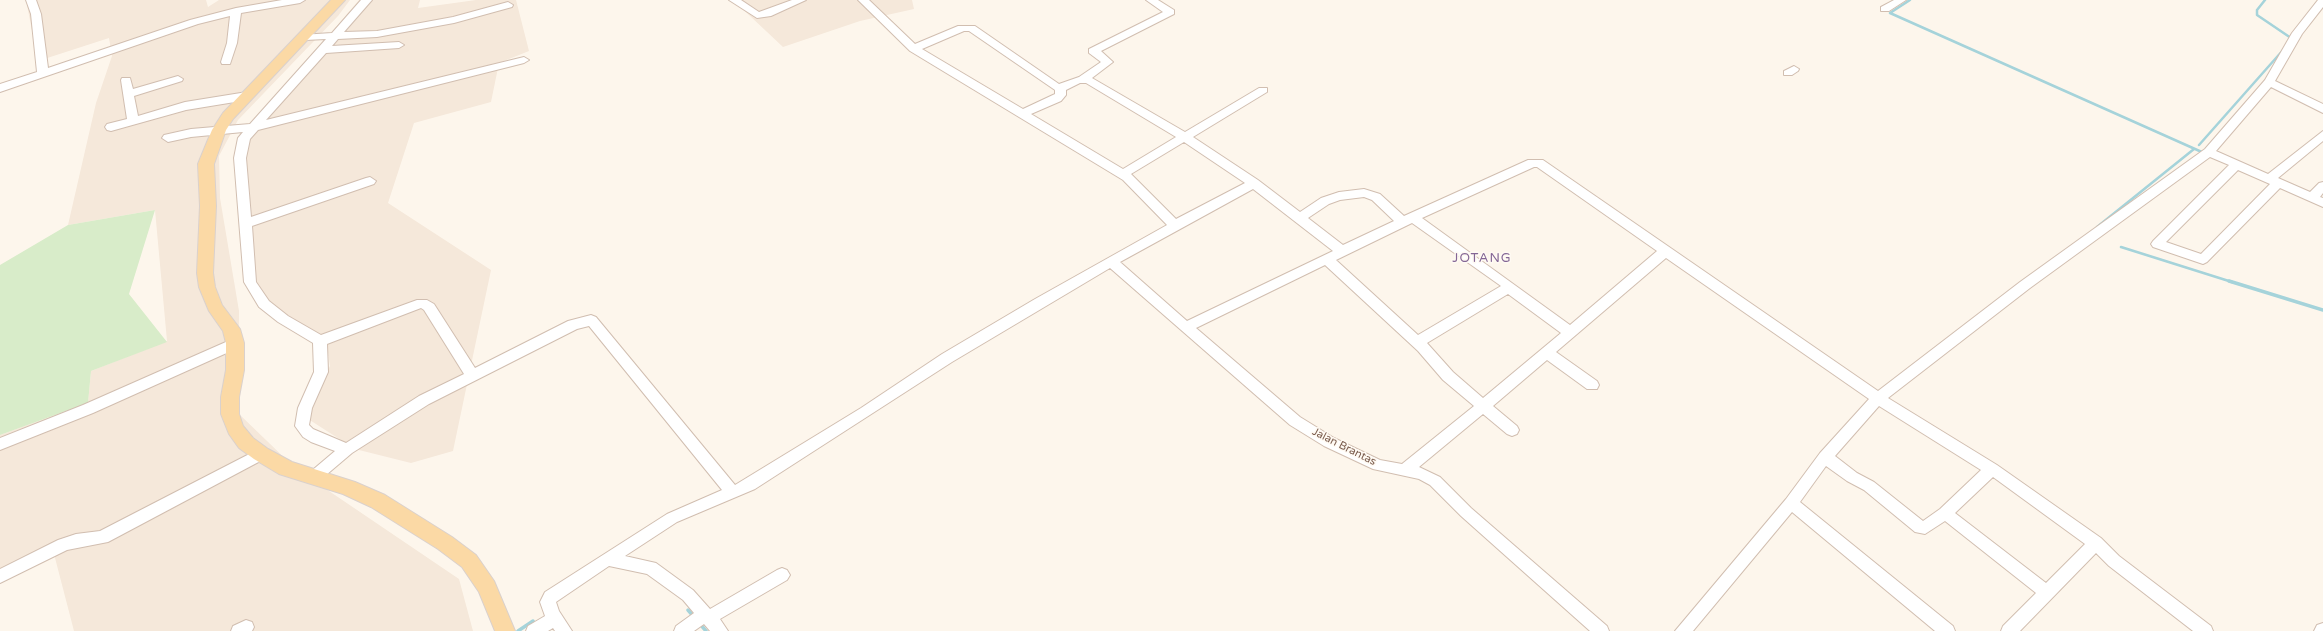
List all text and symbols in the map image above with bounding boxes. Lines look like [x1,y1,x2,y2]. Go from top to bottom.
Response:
district label: JOTANG [1452,251,1512,267]
street label: Jalan Brantas [1310,425,1378,469]

